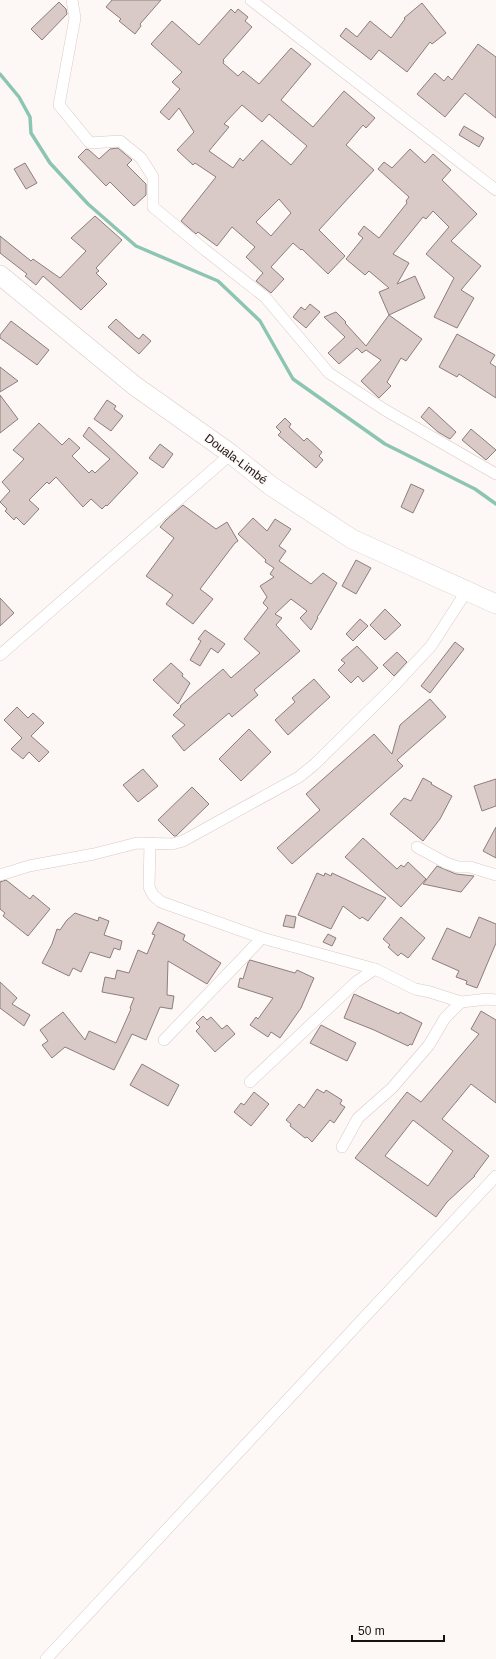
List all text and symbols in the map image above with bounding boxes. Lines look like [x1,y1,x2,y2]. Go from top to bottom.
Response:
street label: Douala-Limbé [202,431,270,487]
scale bar [352,1617,444,1643]
text: 50 m [358,1624,385,1638]

